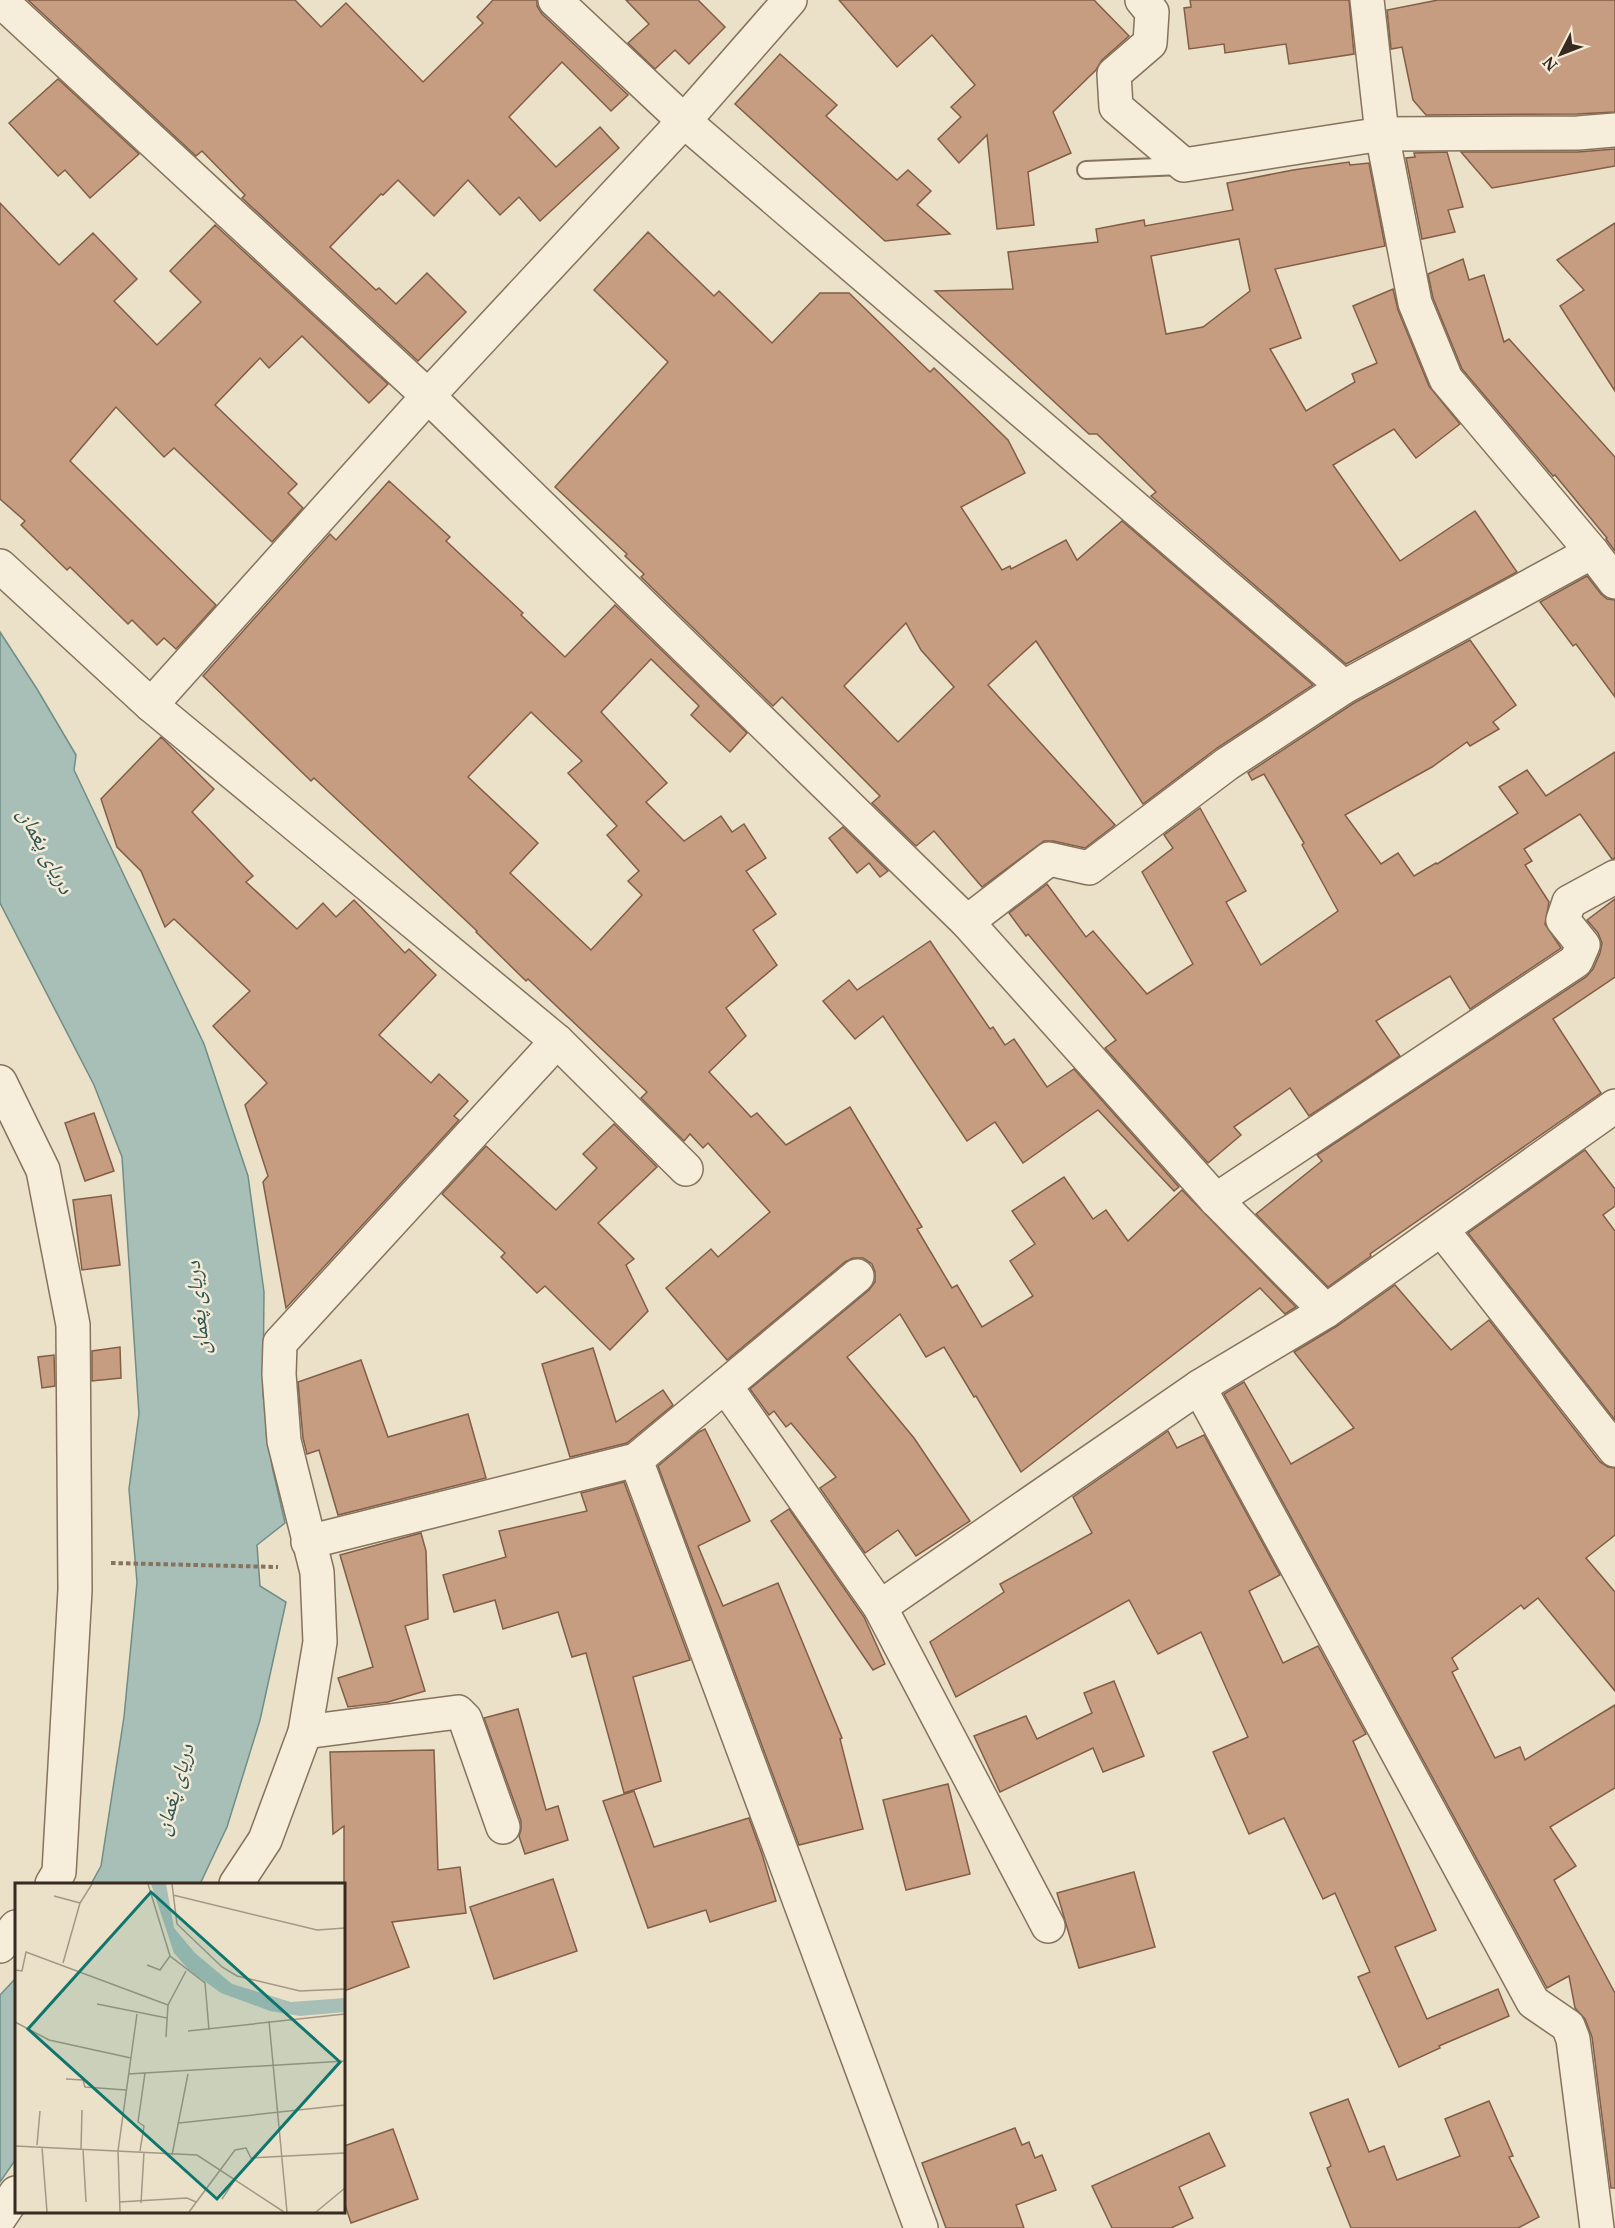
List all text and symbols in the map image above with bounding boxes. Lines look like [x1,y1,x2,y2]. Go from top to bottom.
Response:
north arrow [1531,24,1591,84]
text: N [1538,52,1562,76]
water label: دریای پغمان [12,802,82,899]
water label: دریای پغمان [177,1259,216,1356]
water label: دریای پغمان [146,1739,200,1838]
inset map [15,1883,345,2213]

